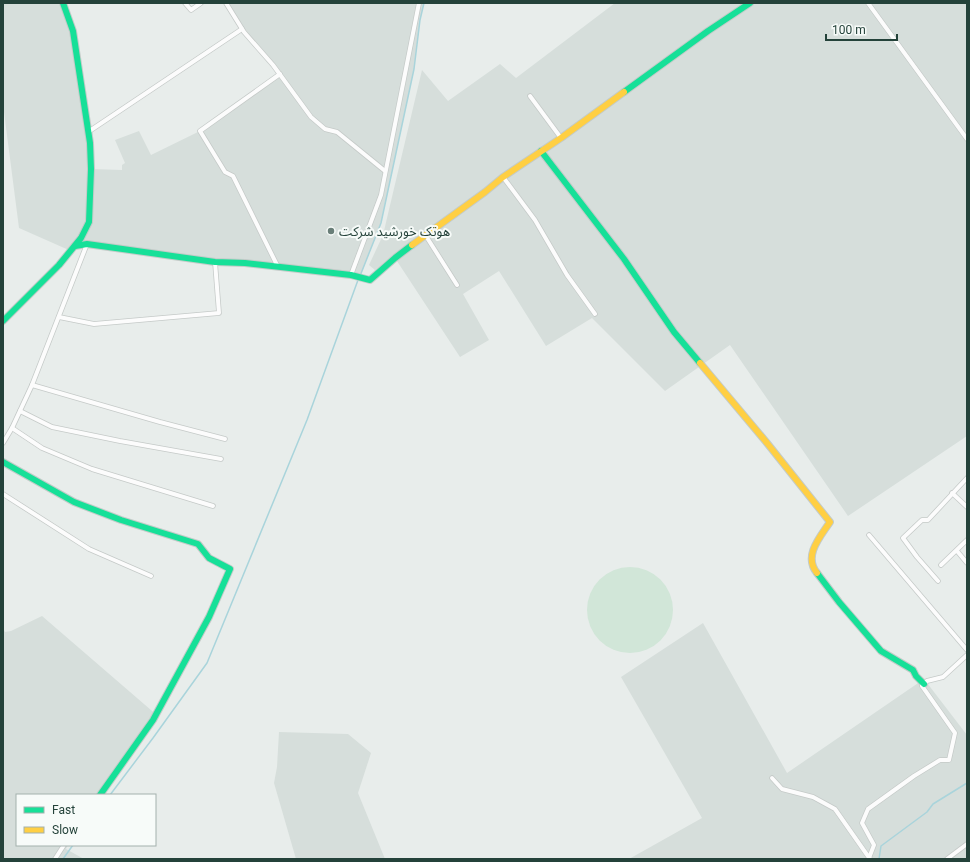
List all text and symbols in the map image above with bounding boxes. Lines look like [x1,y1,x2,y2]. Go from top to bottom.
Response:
scale bar [826,16,897,42]
text: 100 m [832,23,866,37]
place label: هوتک خورشید شرکت [339,224,450,239]
marker: هوتک خورشید شرکت [326,226,336,236]
legend [16,794,156,846]
text: Fast [52,803,75,817]
text: Slow [52,823,78,837]

